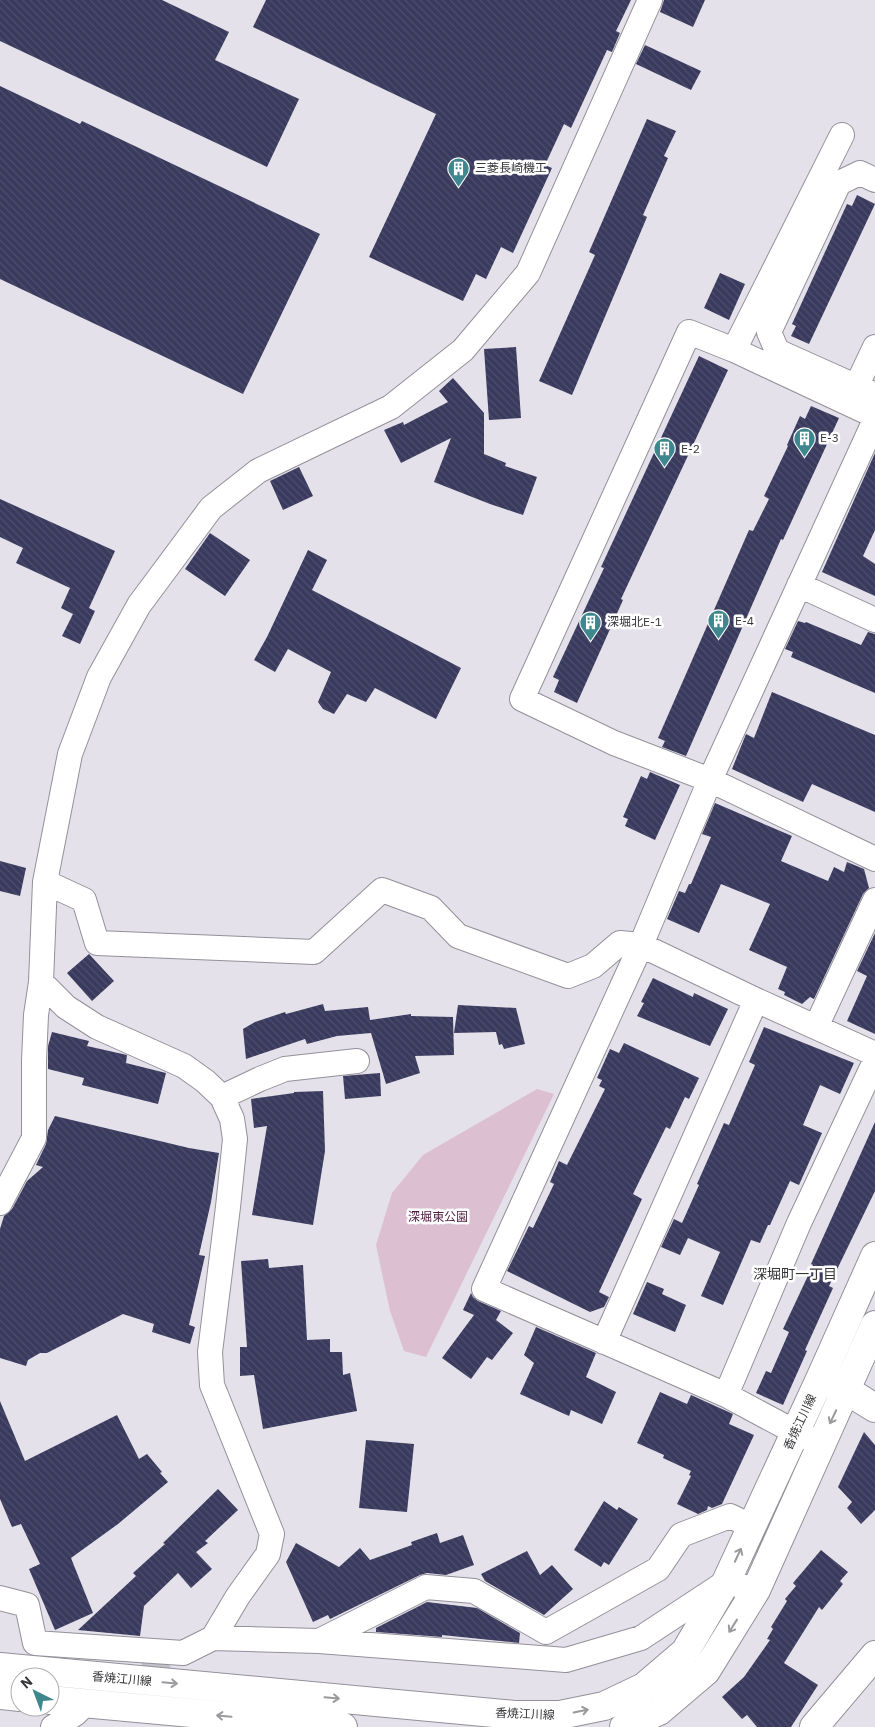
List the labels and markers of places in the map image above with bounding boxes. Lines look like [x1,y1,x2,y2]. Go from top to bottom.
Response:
building icon: 三菱長崎機工 [447,156,471,187]
place label: 三菱長崎機工 [475,160,547,175]
building icon: E-3 [792,426,816,457]
place label: E-3 [820,430,839,445]
building icon: E-2 [653,437,677,468]
place label: E-2 [681,441,700,456]
building icon: E-4 [707,609,731,640]
building icon: 深堀北E-1 [579,610,603,641]
place label: E-4 [735,613,754,628]
place label: 深堀北E-1 [607,614,662,629]

